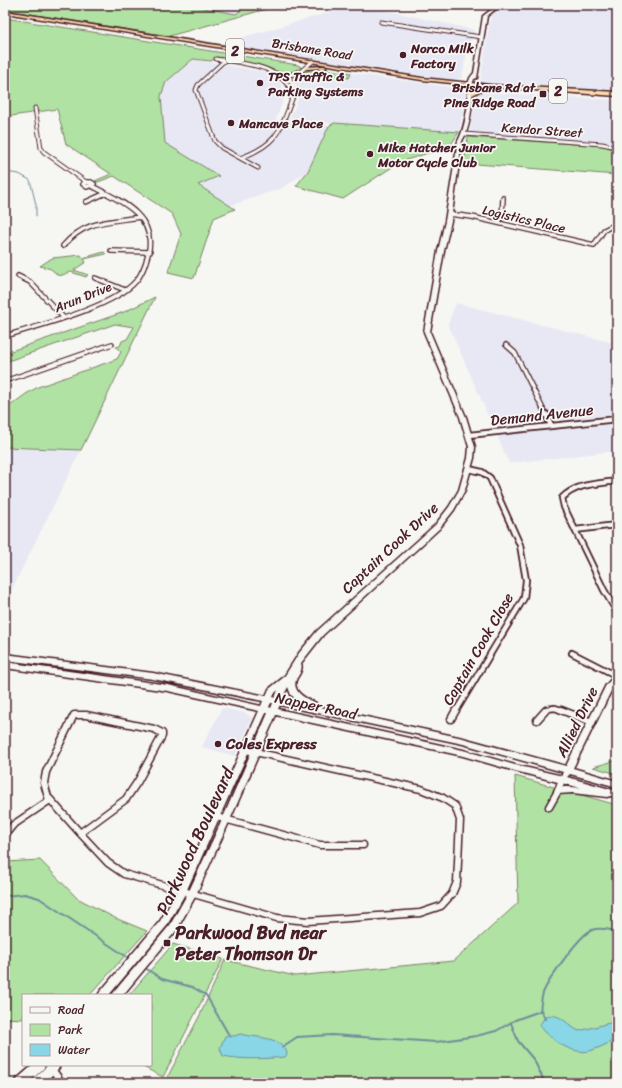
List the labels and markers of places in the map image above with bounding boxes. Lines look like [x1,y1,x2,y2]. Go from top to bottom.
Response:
place label: Norco Milk Factory [410,37,475,75]
marker: Norco Milk Factory [398,50,408,60]
place label: TPS Traffic & Parking Systems [268,65,364,103]
place label: Brisbane Rd at Pine Ridge Road [444,76,536,114]
marker: TPS Traffic & Parking Systems [255,78,265,88]
marker: Brisbane Rd at Pine Ridge Road [538,89,548,99]
place label: Mancave Place [238,112,323,135]
marker: Mancave Place [226,118,236,128]
place label: Mike Hatcher Junior Motor Cycle Club [377,136,497,174]
marker: Mike Hatcher Junior Motor Cycle Club [365,149,375,159]
place label: Coles Express [225,731,318,757]
marker: Coles Express [213,739,223,749]
place label: Parkwood Bvd near Peter Thomson Dr [175,917,327,970]
marker: Parkwood Bvd near Peter Thomson Dr [162,938,172,948]

